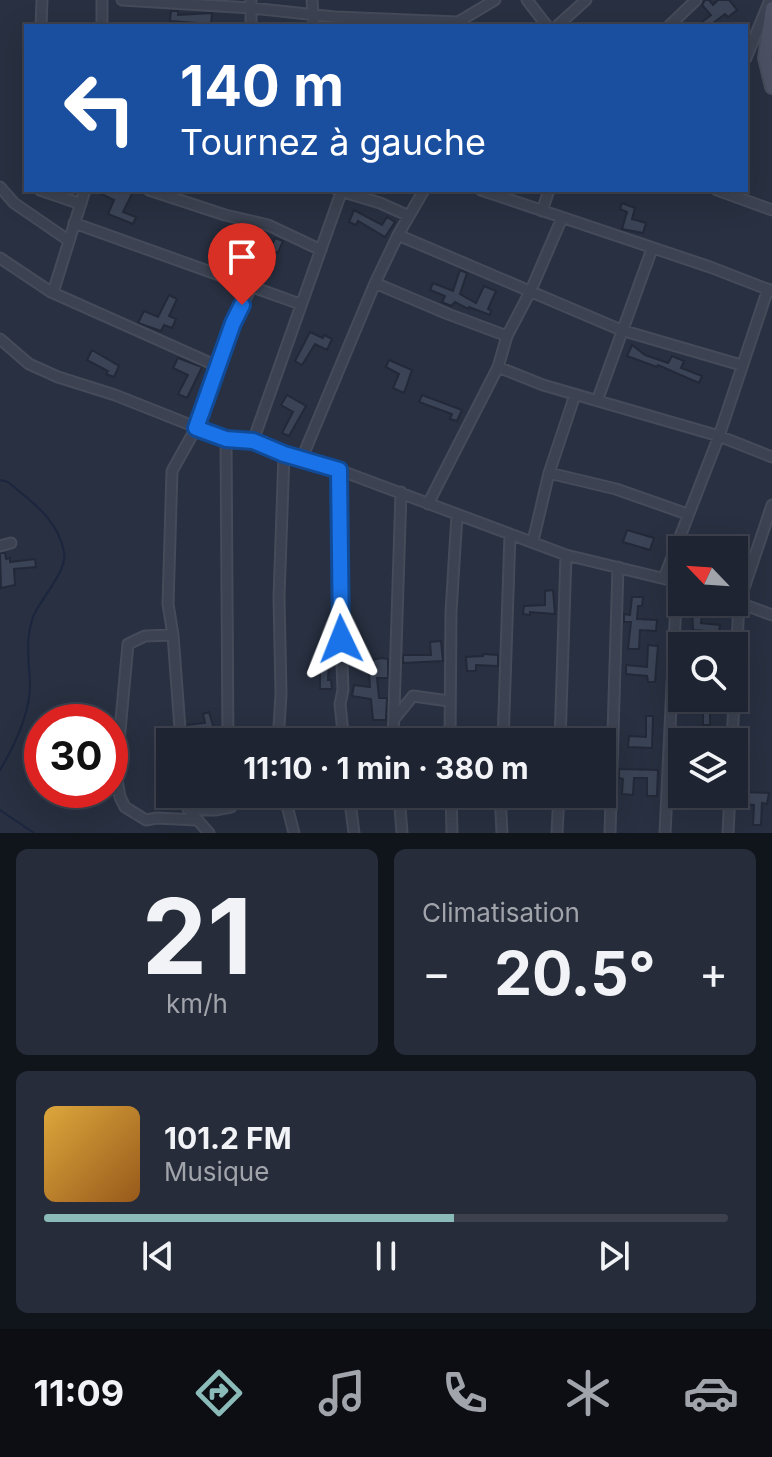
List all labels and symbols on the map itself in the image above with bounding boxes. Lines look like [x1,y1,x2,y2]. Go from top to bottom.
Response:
pin [208,223,276,305]
north arrow [668,536,748,616]
position arrow [299,597,383,681]
speed limit sign: 30 [24,704,128,808]

